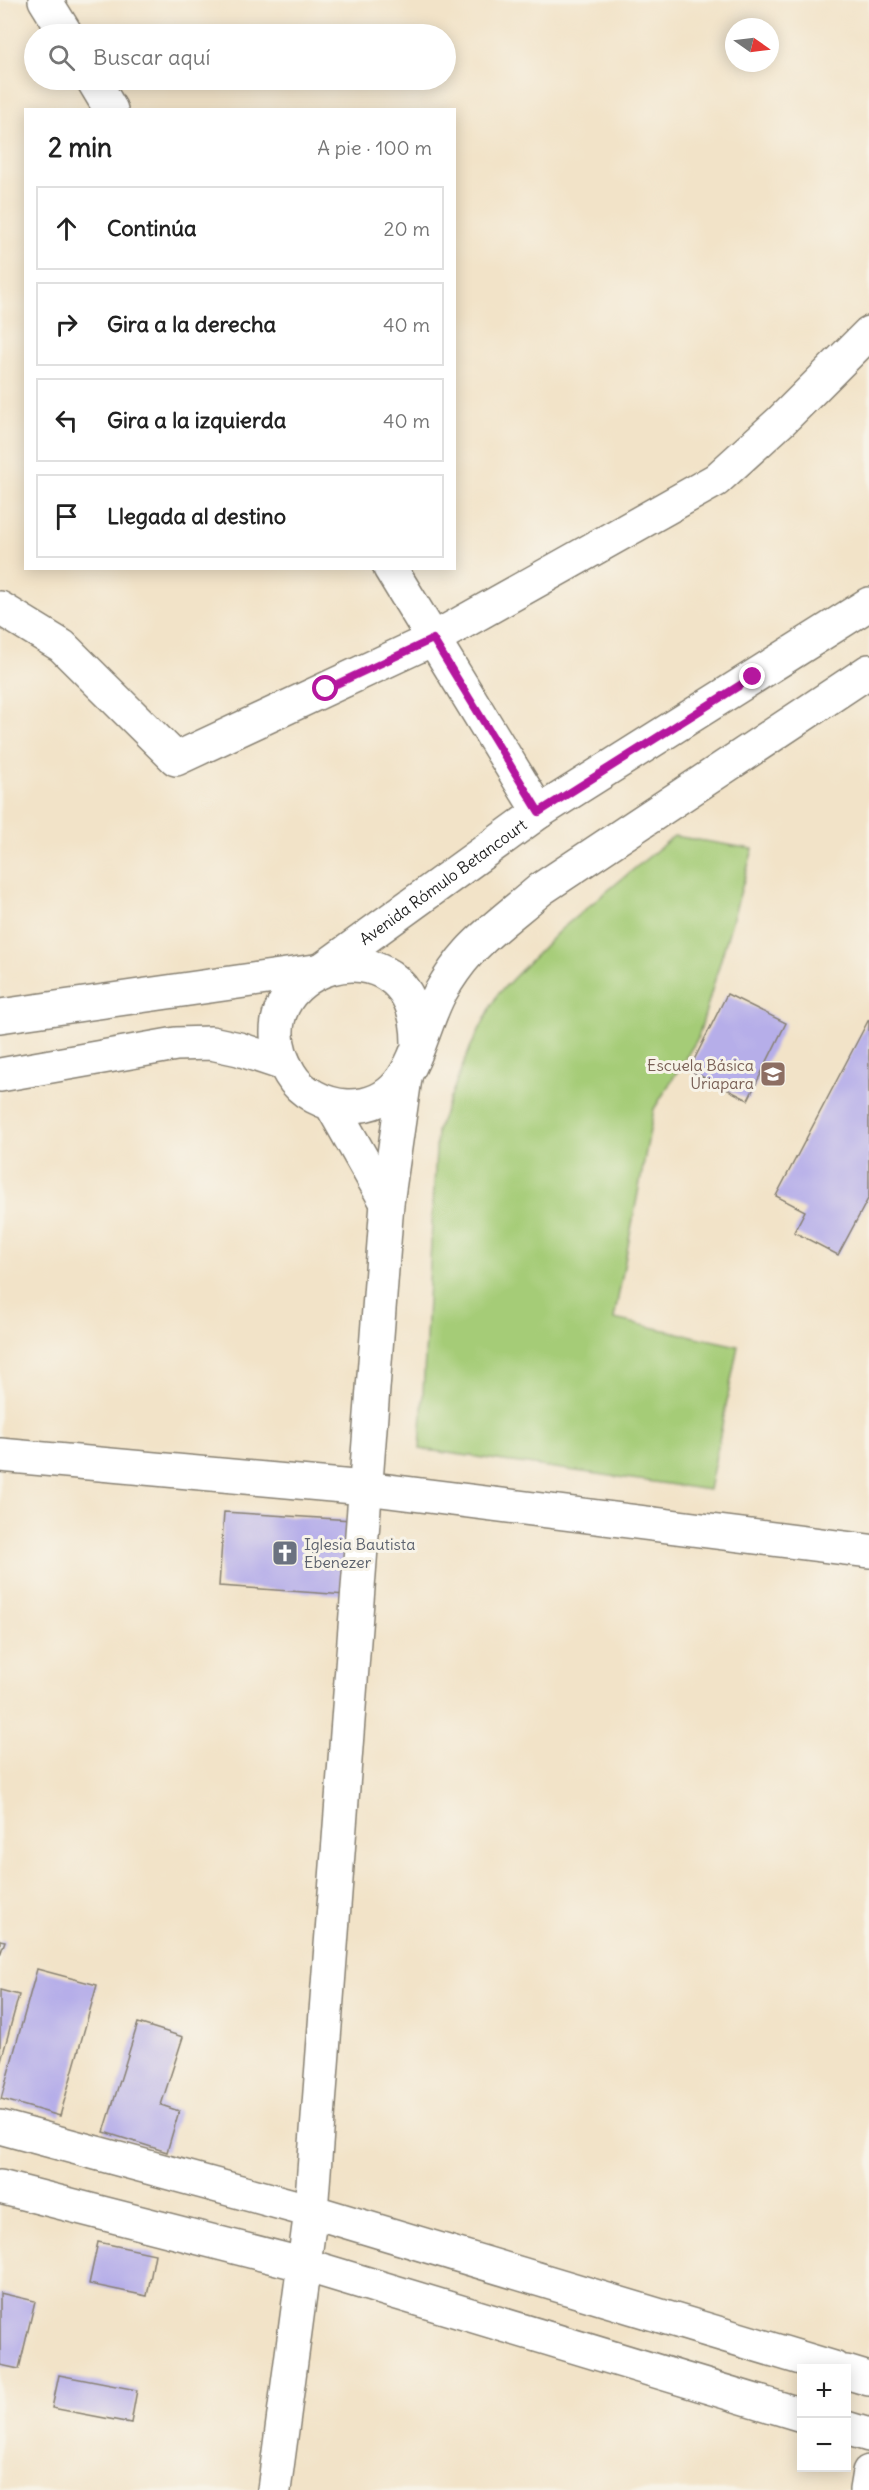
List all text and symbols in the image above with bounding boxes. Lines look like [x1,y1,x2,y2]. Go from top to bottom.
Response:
north arrow [725,18,779,72]
search box [24,24,456,90]
icon: search [45,41,78,74]
text: Buscar aquí [93,43,210,71]
text: 2 min [48,131,112,164]
text: A pie · 100 m [317,135,432,160]
icon: ahead [50,212,83,245]
text: Continúa [107,214,196,242]
text: 20 m [384,216,430,241]
icon: right [50,308,83,341]
text: Gira a la derecha [107,310,276,338]
text: 40 m [383,312,430,337]
icon: left [50,404,83,437]
text: Gira a la izquierda [107,406,286,434]
text: 40 m [383,408,430,433]
icon: arrive [50,500,83,533]
text: Llegada al destino [107,502,286,530]
route end [739,663,765,689]
route start [312,675,338,701]
street label: Avenida Rómulo Betancourt [355,814,531,949]
place label: Escuela Básica Uriapara [647,1055,754,1093]
school or university icon: Escuela Básica Uriapara [758,1059,788,1089]
place label: Iglesia Bautista Ebenezer [304,1534,415,1572]
church icon: Iglesia Bautista Ebenezer [270,1538,300,1568]
map controls [797,2364,851,2472]
button: + [797,2364,851,2418]
button: − [797,2418,851,2472]

